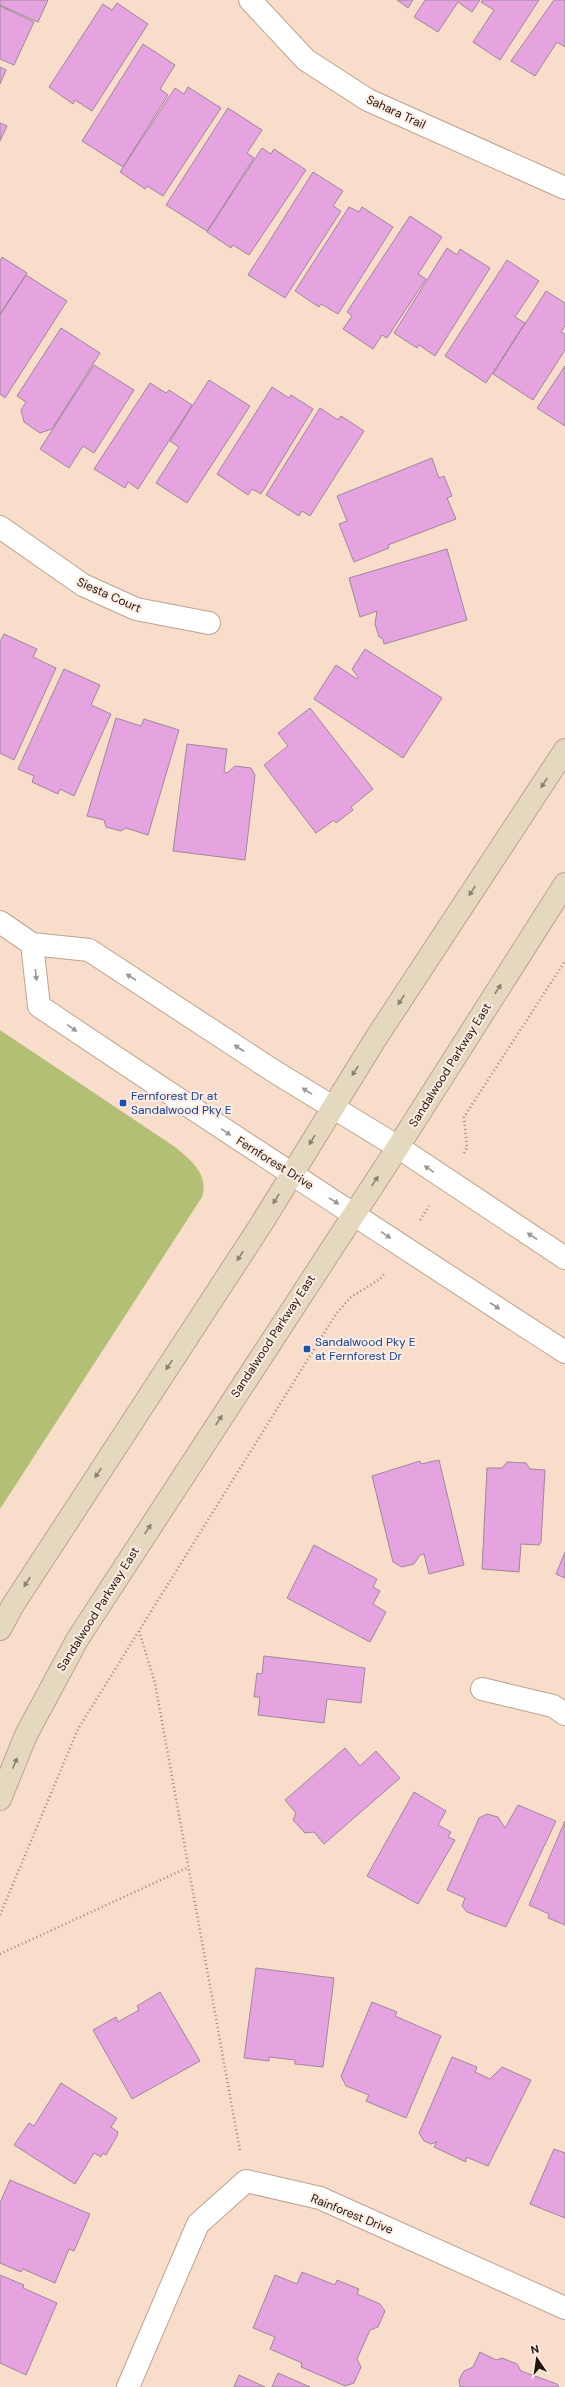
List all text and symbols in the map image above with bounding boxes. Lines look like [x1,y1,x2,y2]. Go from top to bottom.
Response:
street label: Sahara Trail [364,91,428,133]
street label: Siesta Court [74,574,144,616]
one-way arrow [540,777,547,788]
one-way arrow [468,886,476,896]
one-way arrow [32,969,39,981]
one-way arrow [125,973,136,981]
one-way arrow [494,983,501,995]
one-way arrow [397,995,405,1005]
street label: Sandalwood Parkway East [405,1000,495,1130]
one-way arrow [66,1024,77,1032]
one-way arrow [234,1044,245,1052]
one-way arrow [351,1066,359,1076]
place label: Fernforest Dr at Sandalwood Pky E [131,1088,232,1118]
one-way arrow [301,1088,313,1095]
marker: Fernforest Dr at Sandalwood Pky E [118,1098,128,1108]
one-way arrow [221,1128,231,1136]
street label: Fernforest Drive [233,1133,317,1193]
one-way arrow [308,1135,316,1145]
one-way arrow [424,1165,434,1173]
one-way arrow [371,1175,379,1186]
one-way arrow [273,1193,280,1204]
one-way arrow [329,1197,340,1205]
one-way arrow [381,1231,391,1239]
one-way arrow [526,1233,538,1240]
one-way arrow [237,1250,244,1262]
street label: Sandalwood Parkway East [227,1271,319,1401]
one-way arrow [490,1302,500,1310]
place label: Sandalwood Pky E at Fernforest Dr [315,1334,416,1364]
marker: Sandalwood Pky E at Fernforest Dr [302,1344,312,1354]
one-way arrow [165,1359,173,1370]
one-way arrow [215,1415,223,1425]
one-way arrow [94,1468,102,1479]
one-way arrow [144,1524,152,1534]
street label: Sandalwood Parkway East [53,1544,143,1674]
one-way arrow [24,1577,31,1588]
one-way arrow [12,1756,18,1768]
street label: Rainforest Drive [309,2190,396,2238]
north arrow [517,2339,557,2379]
text: N [529,2342,540,2357]

